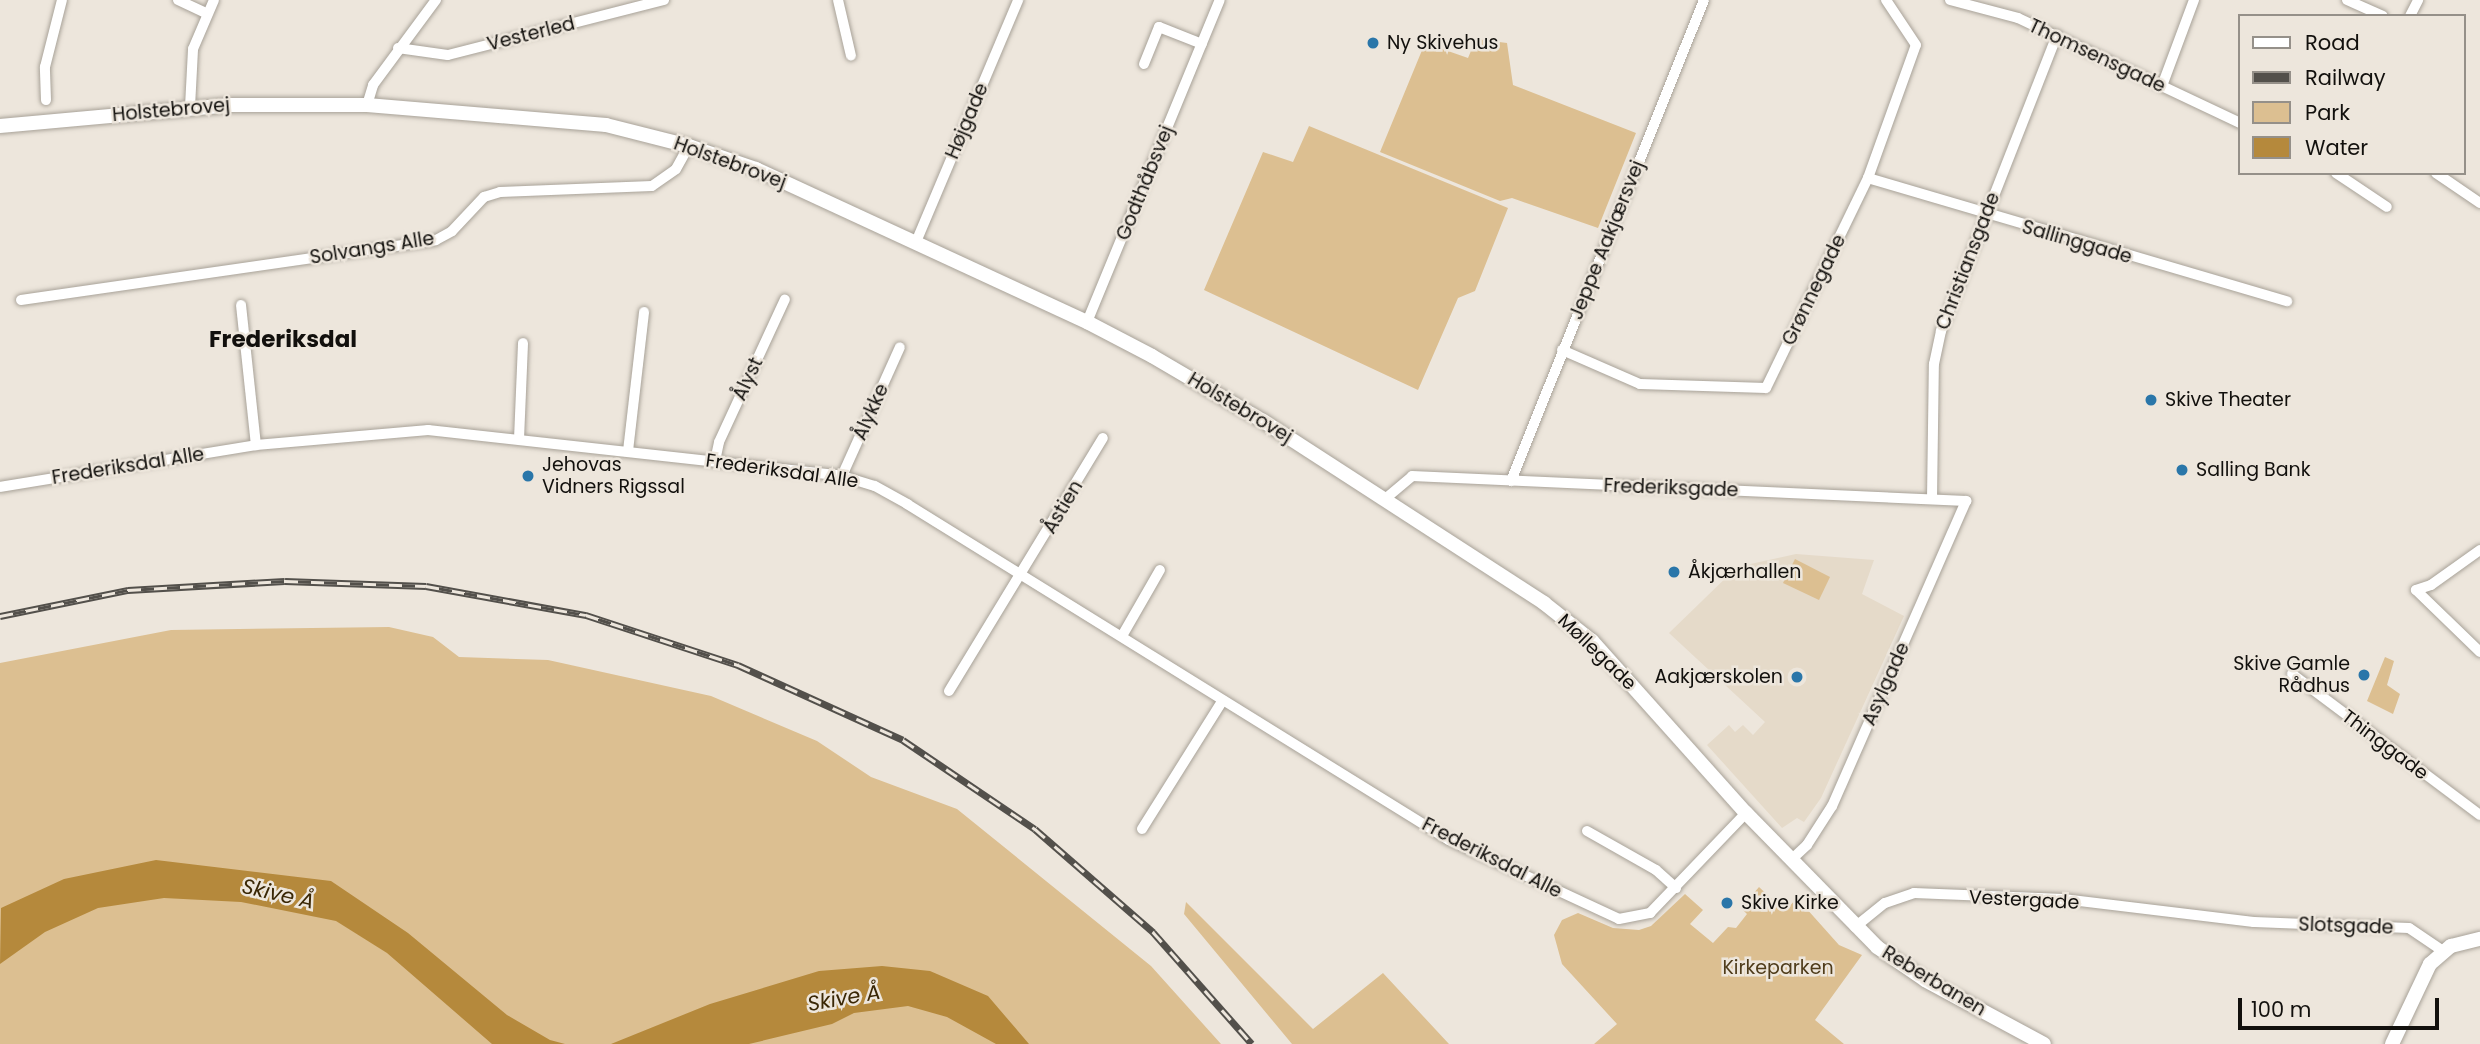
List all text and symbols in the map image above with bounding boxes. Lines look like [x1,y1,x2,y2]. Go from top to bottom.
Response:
street label: Vesterled [485,12,577,56]
street label: Thomsensgade [2025,14,2169,98]
legend [2238,14,2466,175]
text: Road [2305,28,2360,57]
place label: Ny Skivehus [1387,32,1498,54]
marker: Ny Skivehus [1365,35,1381,51]
text: Railway [2305,63,2386,92]
street label: Højgade [941,80,993,162]
street label: Holstebrovej [111,94,231,126]
text: Park [2305,98,2350,127]
street label: Godthåbsvej [1112,122,1178,244]
street label: Holstebrovej [671,132,789,194]
text: Water [2305,133,2368,162]
street label: Jeppe Aakjærsvej [1565,157,1649,323]
street label: Christiansgade [1931,189,2005,333]
street label: Sallinggade [2019,215,2135,269]
street label: Solvangs Alle [308,227,436,269]
street label: Grønnegade [1777,231,1851,349]
district label: Frederiksdal [209,325,357,353]
street label: Ålyst [728,354,768,404]
street label: Holstebrovej [1184,368,1296,448]
street label: Ålykke [848,380,894,444]
place label: Skive Theater [2165,389,2291,411]
marker: Skive Theater [2143,392,2159,408]
street label: Frederiksdal Alle [50,443,206,489]
street label: Frederiksdal Alle [704,449,860,493]
place label: Jehovas Vidners Rigssal [542,454,685,498]
place label: Salling Bank [2196,459,2311,481]
marker: Salling Bank [2174,462,2190,478]
marker: Jehovas Vidners Rigssal [520,468,536,484]
street label: Frederiksgade [1603,474,1739,502]
street label: Åstien [1038,476,1088,538]
place label: Åkjærhallen [1688,561,1802,583]
marker: Åkjærhallen [1666,564,1682,580]
street label: Møllegade [1553,609,1641,695]
street label: Asylgade [1858,639,1914,729]
place label: Skive Gamle Rådhus [2233,653,2350,697]
place label: Aakjærskolen [1654,666,1783,688]
marker: Skive Gamle Rådhus [2356,667,2372,683]
marker: Aakjærskolen [1789,669,1805,685]
street label: Thinggade [2337,705,2433,785]
street label: Frederiksdal Alle [1418,813,1566,903]
water label: Skive Å [239,873,317,915]
street label: Vestergade [1968,886,2080,914]
place label: Skive Kirke [1741,892,1839,914]
marker: Skive Kirke [1719,895,1735,911]
street label: Slotsgade [2298,913,2394,939]
street label: Reberbanen [1878,941,1990,1021]
park label: Kirkeparken [1722,957,1834,979]
water label: Skive Å [806,979,882,1017]
scale bar [2242,984,2443,1028]
text: 100 m [2251,995,2311,1024]

